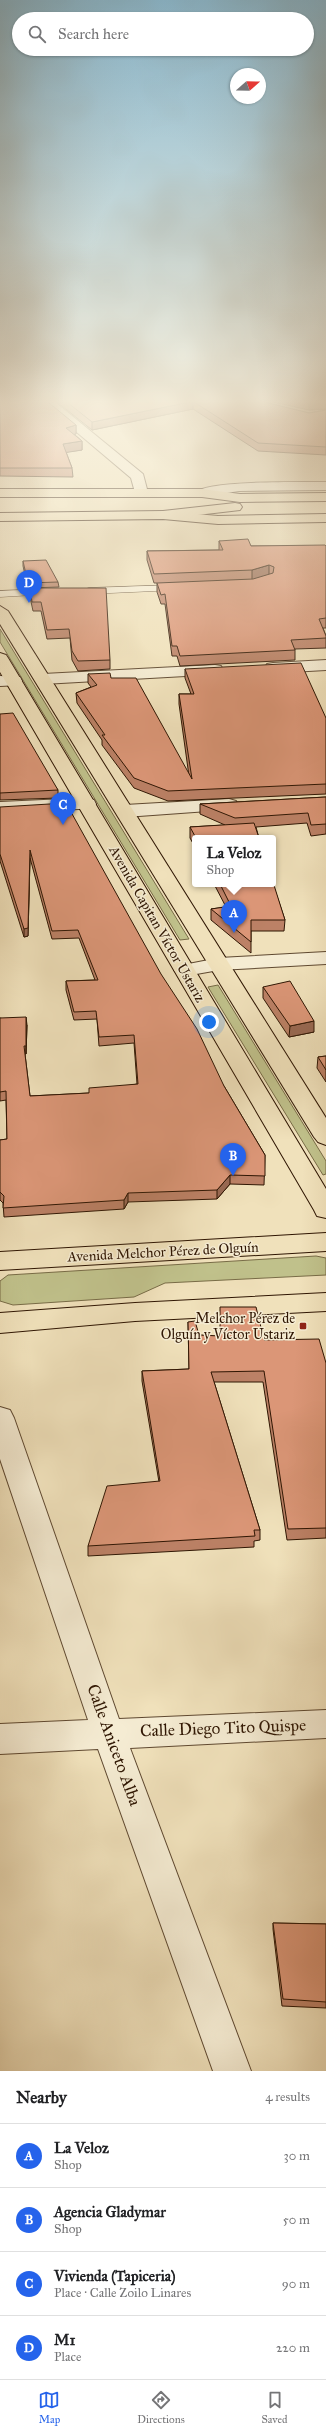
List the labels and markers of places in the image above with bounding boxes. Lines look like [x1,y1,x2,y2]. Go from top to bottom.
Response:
pin: D [16,570,42,603]
pin: C [50,792,76,825]
pin: A [221,900,247,933]
pin: B [220,1143,246,1176]
place label: Melchor Pérez de Olguín y Víctor Ustariz [161,1310,296,1343]
marker: Melchor Pérez de Olguín y Víctor Ustariz [298,1321,308,1331]

